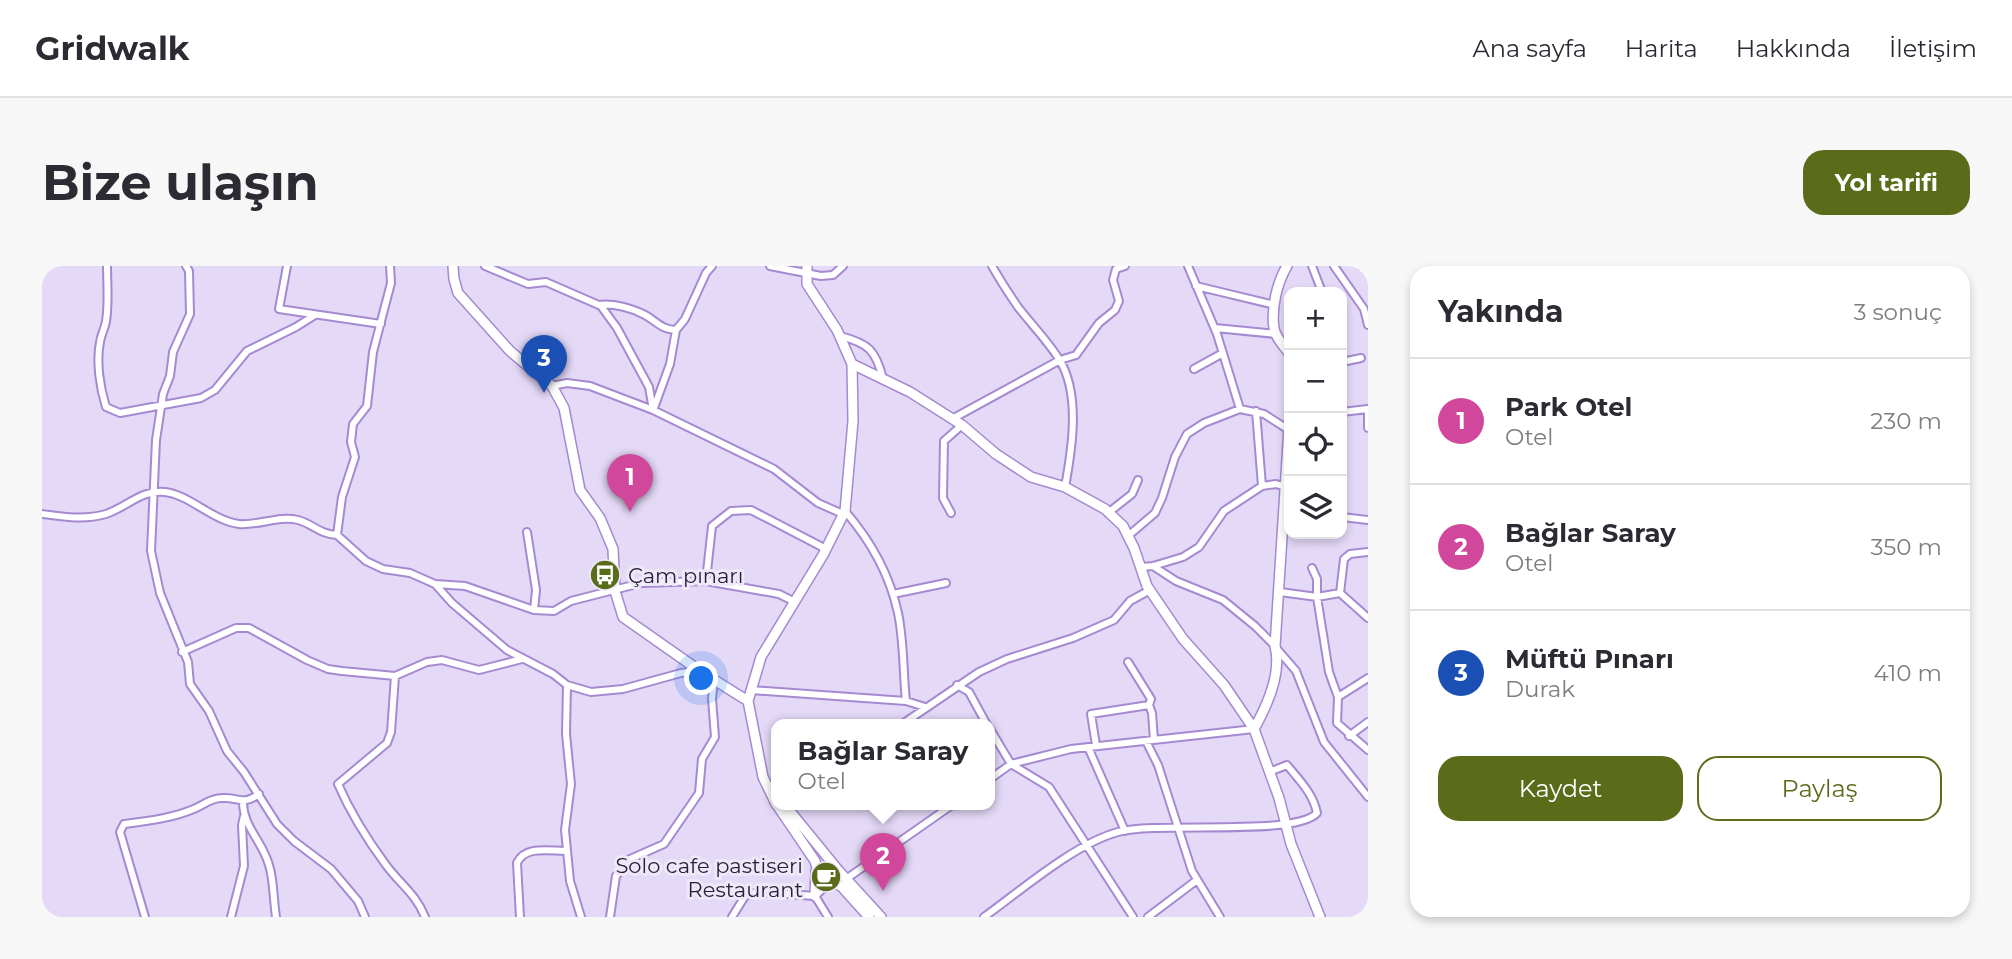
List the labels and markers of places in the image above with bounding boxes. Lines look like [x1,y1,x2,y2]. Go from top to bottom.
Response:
pin: 3 [521,335,567,393]
pin: 1 [607,454,653,512]
bus stop icon: Çam pınarı [588,558,622,592]
place label: Çam pınarı [628,563,743,588]
pin: 2 [860,833,906,891]
place label: Solo cafe pastiseri Restaurant [615,853,803,902]
cafe icon: Solo cafe pastiseri Restaurant [809,860,843,894]

